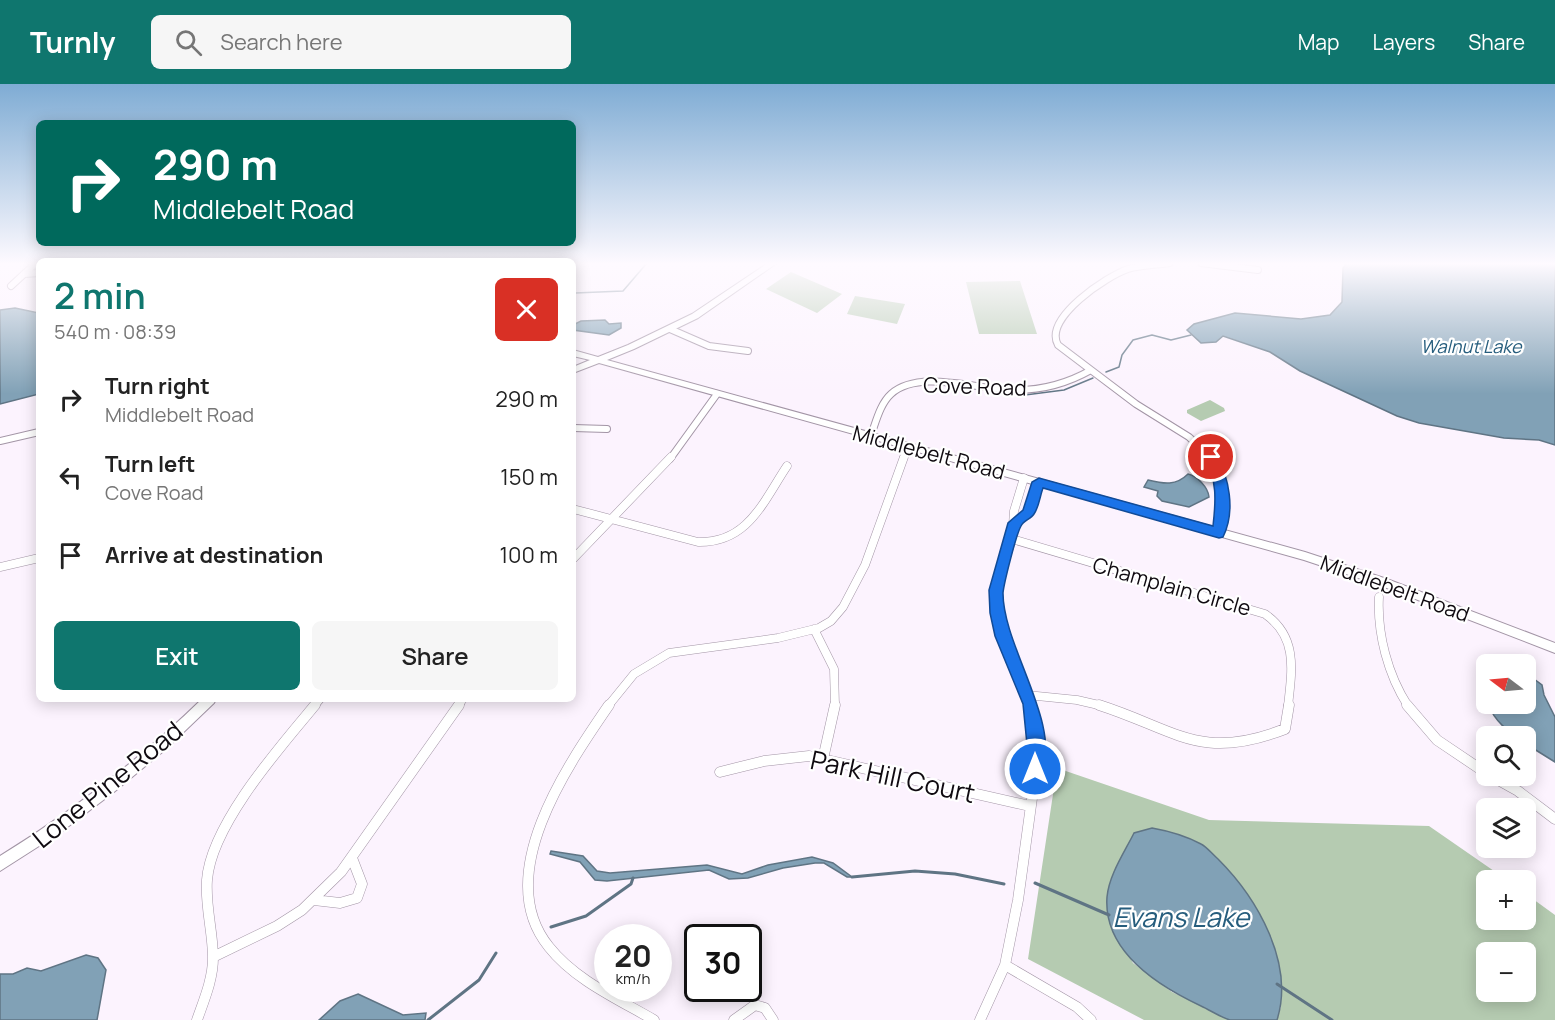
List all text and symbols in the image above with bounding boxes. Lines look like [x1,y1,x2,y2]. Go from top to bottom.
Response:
search box [151,15,571,69]
text: Turnly [30,23,115,61]
icon: search [172,26,205,59]
text: Search here [220,27,343,57]
text: Map [1298,28,1339,56]
text: Layers [1372,28,1435,56]
text: Share [1468,28,1525,56]
text: 290 m [153,135,278,193]
icon: right [54,144,132,222]
text: Middlebelt Road [153,190,354,227]
text: 2 min [54,271,146,320]
button: close [495,278,558,341]
text: 540 m · 08:39 [54,318,176,345]
water label: Walnut Lake [1421,334,1523,358]
street label: Cove Road [923,370,1027,402]
text: Turn right [105,371,210,401]
icon: right [54,383,87,416]
text: 290 m [495,384,558,414]
text: Middlebelt Road [105,401,254,428]
street label: Middlebelt Road [850,418,1008,486]
pin [1185,431,1236,482]
icon: arrive [1194,440,1227,473]
text: Turn left [105,449,195,479]
icon: left [54,461,87,494]
text: 150 m [500,462,558,492]
text: Cove Road [105,479,204,506]
icon: arrive [54,539,87,572]
text: Arrive at destination [105,540,323,570]
text: 100 m [500,540,558,570]
street label: Middlebelt Road [1317,548,1473,628]
street label: Champlain Circle [1090,550,1254,622]
button: Exit [54,621,300,690]
button: Share [312,621,558,690]
north arrow [1476,654,1536,714]
map controls [1476,654,1536,1002]
street label: Lone Pine Road [24,712,190,856]
button: search [1476,726,1536,786]
position arrow [1003,737,1067,801]
street label: Park Hill Court [807,741,979,811]
button: layers [1476,798,1536,858]
button: + [1476,870,1536,930]
water label: Evans Lake [1113,898,1252,935]
speed limit sign: 30 [684,924,762,1002]
text: 20 [614,935,652,976]
button: − [1476,942,1536,1002]
text: km/h [616,968,650,989]

